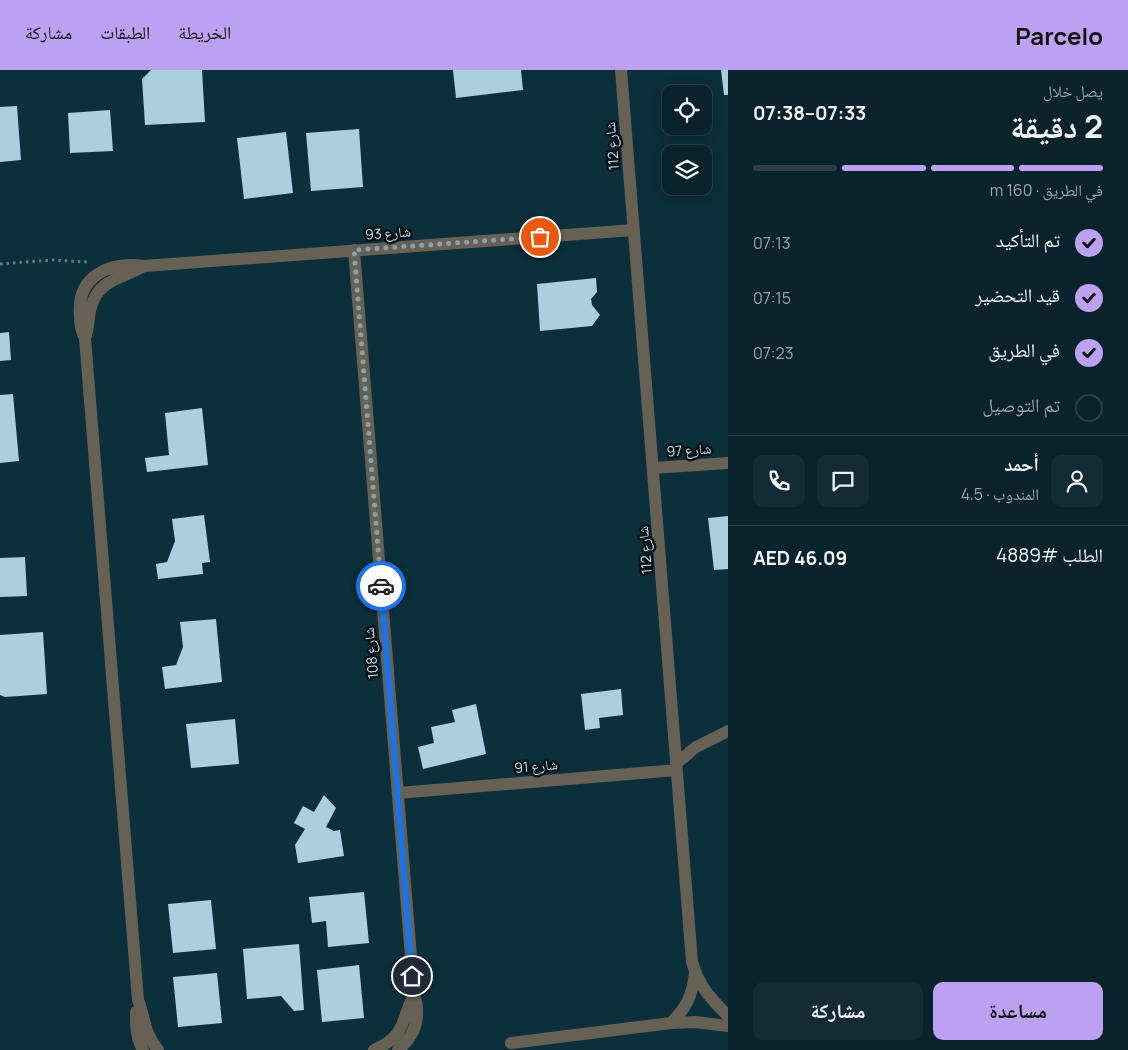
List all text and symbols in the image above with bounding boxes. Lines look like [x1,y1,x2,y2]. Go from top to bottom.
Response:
text: Parcelo [1015,19,1103,52]
text: مشاركة [25,20,72,44]
text: الطبقات [100,20,150,44]
text: الخريطة [178,20,231,44]
text: يصل خلال [1043,80,1103,102]
map controls [662,85,712,195]
button: locate [662,85,712,135]
text: 07:33–07:38 [753,100,866,126]
text: 2 دقيقة [1010,104,1103,148]
street label: شارع 112 [600,121,624,171]
button: layers [662,145,712,195]
text: في الطريق · 160 m [990,179,1103,201]
pin [519,216,561,258]
street label: شارع 93 [364,221,412,245]
icon: bag [526,223,554,251]
text: تم التأكيد [996,227,1060,253]
icon: check [1075,229,1103,257]
text: 07:13 [753,232,791,254]
text: قيد التحضير [975,282,1060,308]
icon: check [1075,284,1103,312]
text: 07:15 [753,287,791,309]
text: في الطريق [988,337,1060,363]
icon: check [1075,339,1103,367]
text: 07:23 [753,342,794,364]
text: تم التوصيل [982,392,1060,418]
street label: شارع 97 [666,438,712,462]
text: أحمد [1004,451,1039,477]
button: phone [753,455,805,507]
button: chat [817,455,869,507]
button: person [1051,455,1103,507]
text: المندوب · 4.5 [961,483,1039,505]
street label: شارع 112 [633,525,657,575]
text: الطلب #4889 [996,542,1103,568]
text: AED 46.09 [753,545,847,571]
courier [356,561,406,611]
icon: car [367,572,395,600]
street label: شارع 108 [359,626,383,680]
street label: شارع 91 [513,754,559,778]
pin [391,955,433,997]
icon: home [398,962,426,990]
button: مشاركة [753,982,923,1040]
button: مساعدة [933,982,1103,1040]

